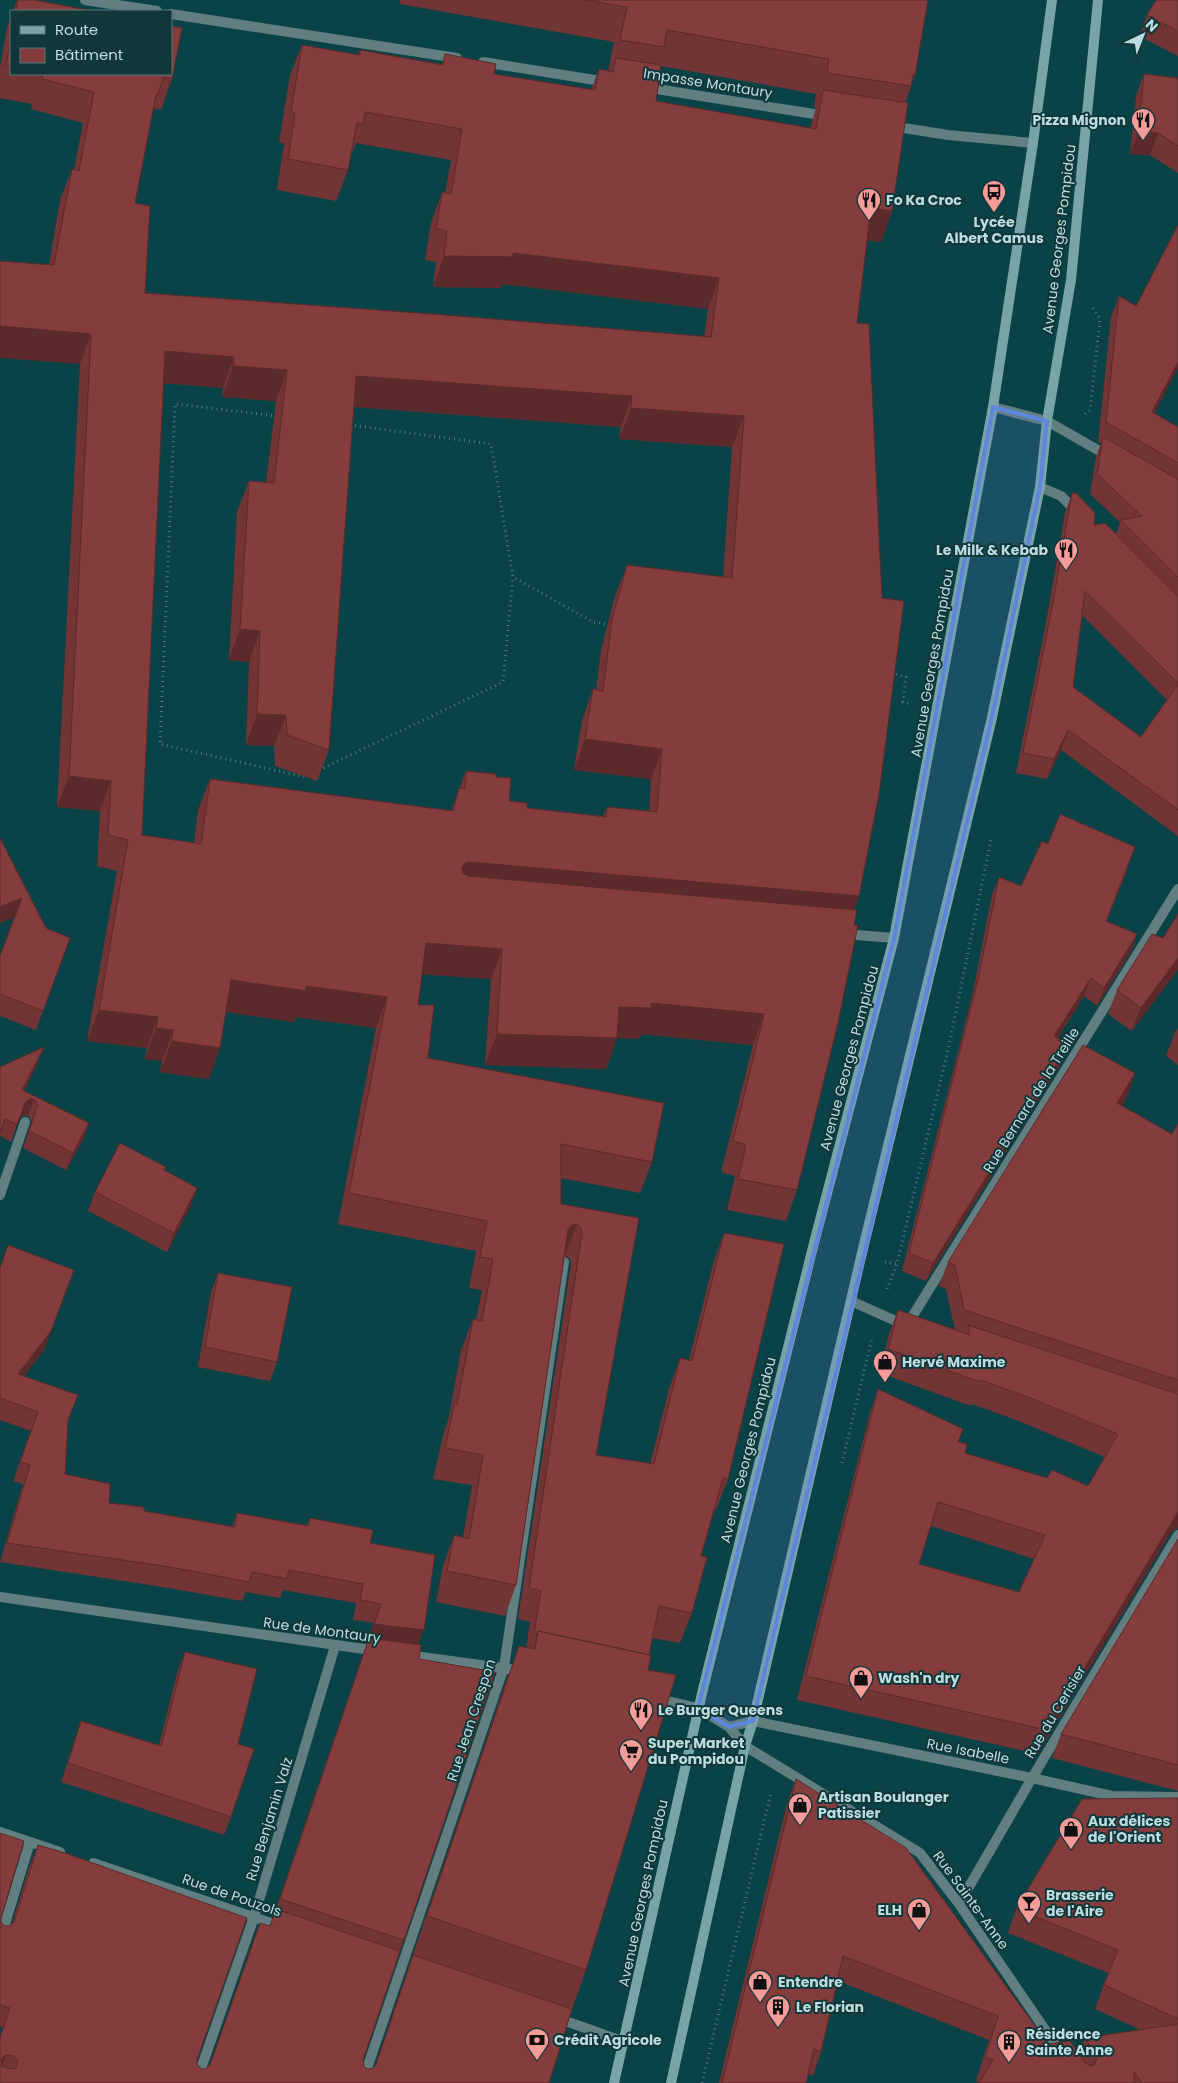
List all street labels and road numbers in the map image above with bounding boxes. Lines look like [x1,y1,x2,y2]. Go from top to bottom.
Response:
street label: Impasse Montaury [642,63,774,103]
street label: Avenue Georges Pompidou [1037,143,1081,335]
street label: Avenue Georges Pompidou [906,567,958,759]
street label: Avenue Georges Pompidou [815,963,883,1153]
street label: Rue Bernard de la Treille [978,1023,1084,1177]
street label: Avenue Georges Pompidou [715,1355,781,1545]
street label: Rue de Montaury [262,1612,382,1648]
street label: Rue Jean Crespon [442,1656,500,1784]
street label: Rue du Cerisier [1019,1662,1091,1762]
street label: Rue Isabelle [925,1733,1011,1769]
street label: Rue Benjamin Valz [241,1755,297,1883]
street label: Avenue Georges Pompidou [613,1797,673,1989]
street label: Rue Sainte-Anne [928,1847,1014,1954]
street label: Rue de Pouzols [180,1869,284,1921]

